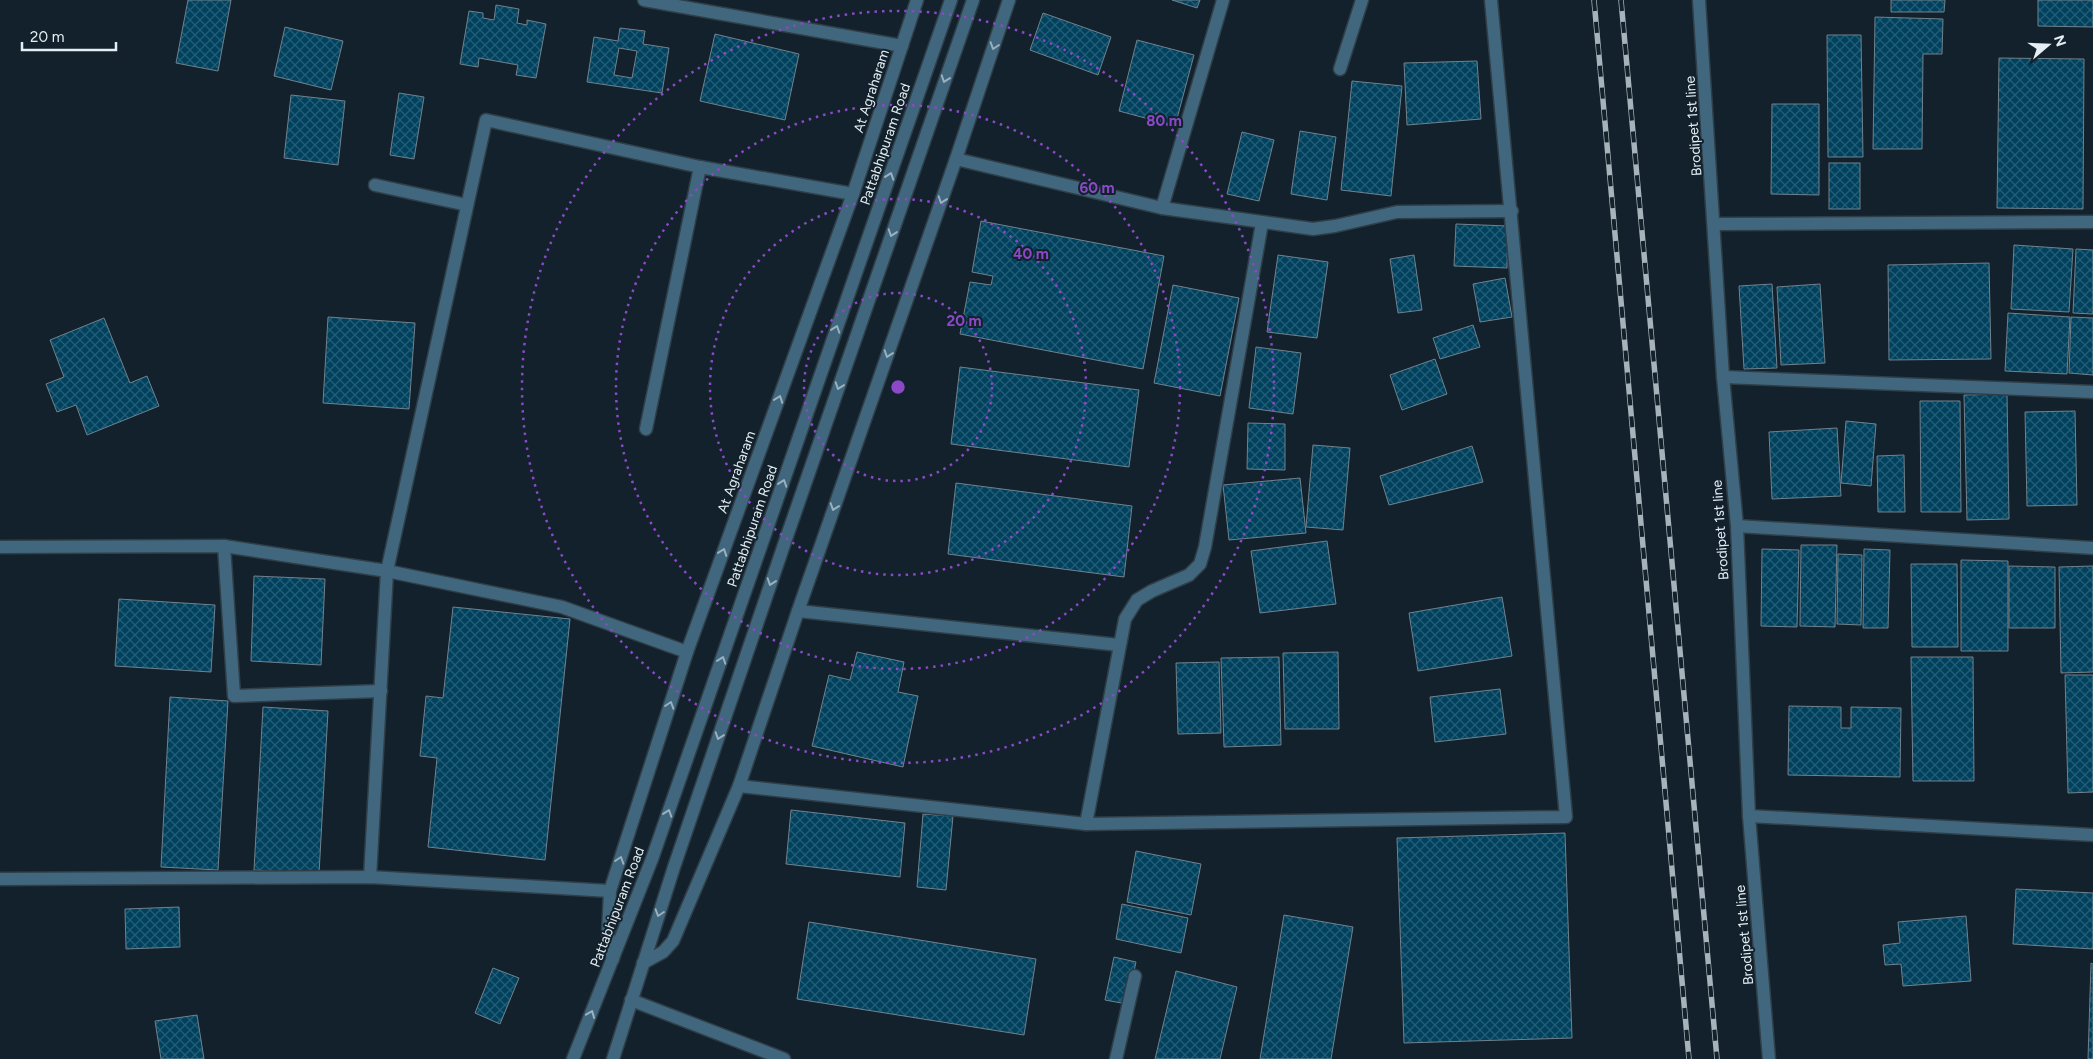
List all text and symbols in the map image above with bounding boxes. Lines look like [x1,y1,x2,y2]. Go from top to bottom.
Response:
scale bar [22,20,116,52]
north arrow [2023,20,2073,70]
text: 20 m [30,28,64,46]
text: N [2050,33,2070,49]
one-way arrow [990,42,1000,50]
street label: At Agraharam [850,47,893,135]
one-way arrow [941,74,951,83]
street label: Brodipet 1st line [1681,75,1705,177]
street label: Pattabhipuram Road [857,81,914,207]
text: 80 m [1146,112,1182,130]
one-way arrow [884,172,894,181]
text: 60 m [1079,179,1115,197]
one-way arrow [938,195,948,204]
one-way arrow [888,228,898,236]
text: 40 m [1013,245,1049,263]
text: 20 m [946,312,982,330]
one-way arrow [830,325,840,334]
one-way arrow [884,349,894,357]
centre of rings [889,378,907,396]
one-way arrow [835,381,845,390]
one-way arrow [773,395,783,404]
street label: At Agraharam [714,429,759,516]
street label: Pattabhipuram Road [724,463,781,589]
one-way arrow [777,479,787,488]
street label: Brodipet 1st line [1708,479,1732,581]
one-way arrow [830,502,840,511]
one-way arrow [717,548,727,556]
one-way arrow [767,577,777,586]
one-way arrow [716,656,726,664]
one-way arrow [664,701,674,710]
one-way arrow [715,731,725,740]
one-way arrow [663,809,673,818]
street label: Pattabhipuram Road [587,845,648,970]
one-way arrow [614,856,624,864]
street label: Brodipet 1st line [1732,884,1757,986]
one-way arrow [655,909,665,917]
one-way arrow [585,1010,595,1019]

